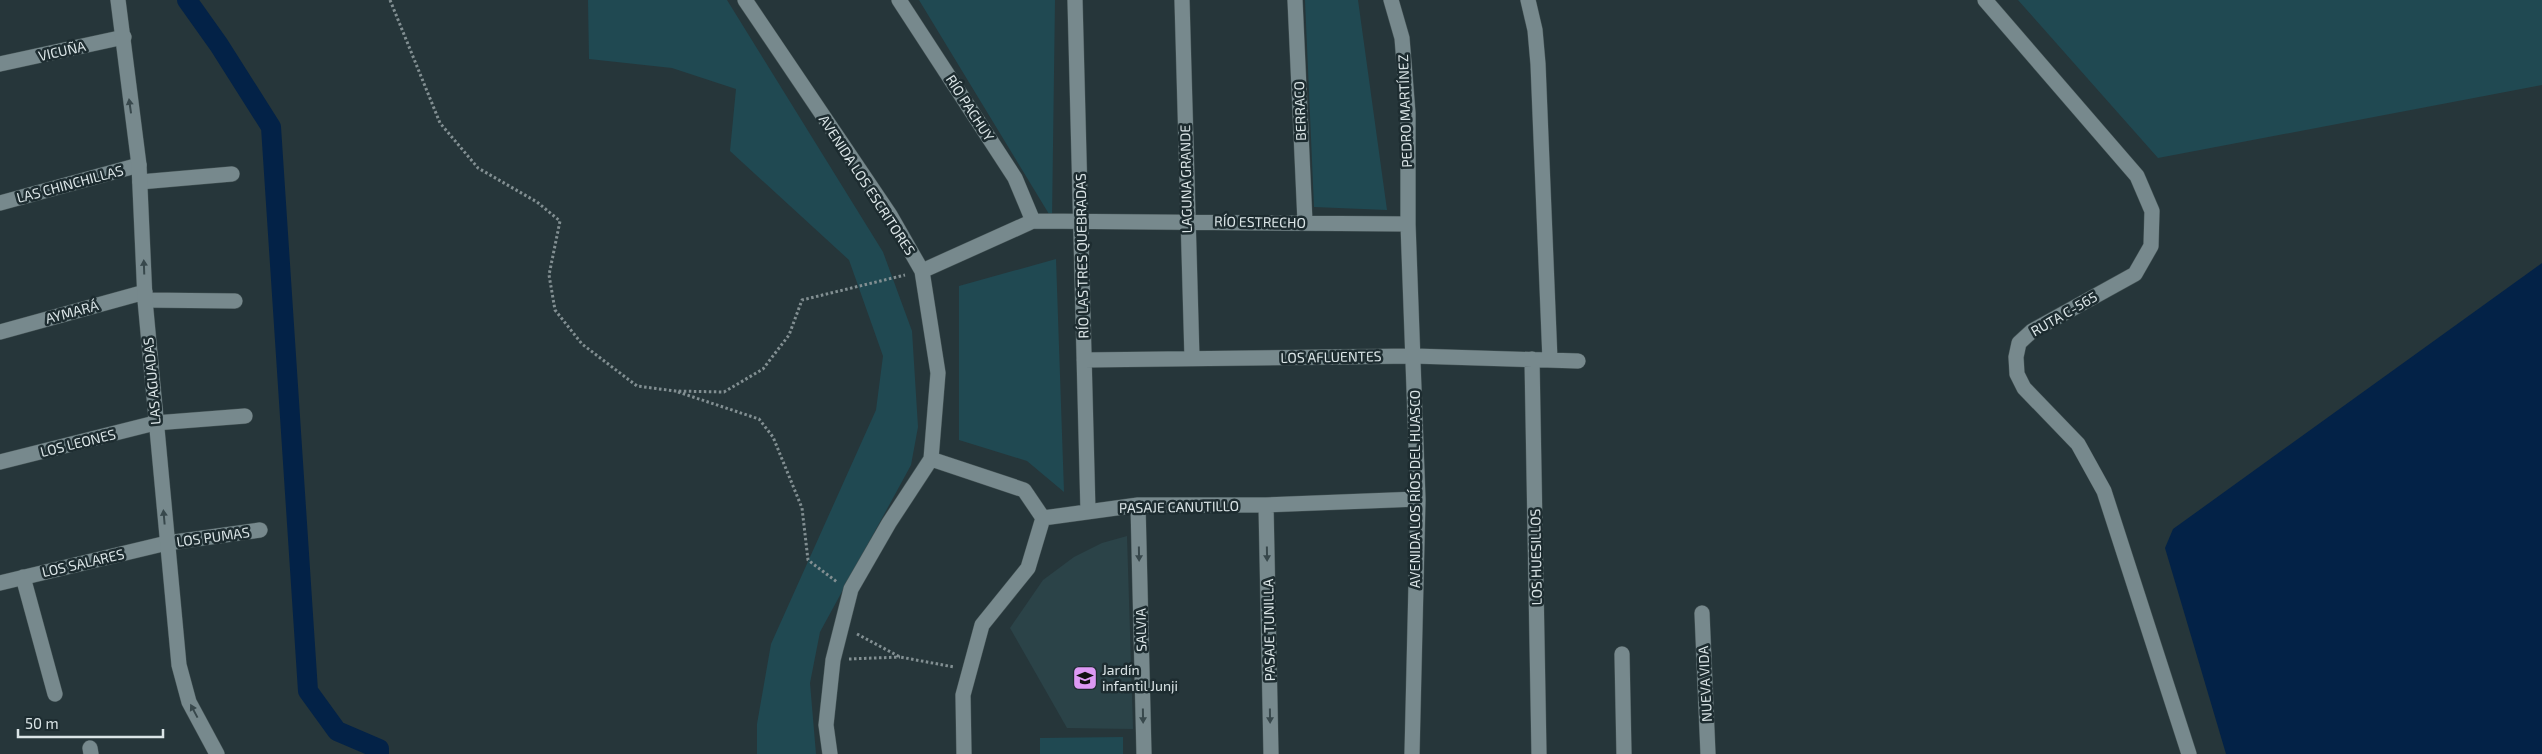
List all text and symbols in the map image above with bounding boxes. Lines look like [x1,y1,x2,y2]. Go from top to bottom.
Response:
street label: VICUÑA [37,37,88,64]
street label: PEDRO MARTÍNEZ [1394,54,1415,168]
street label: RÍO PACHUY [943,71,998,144]
street label: BERRACO [1290,81,1309,141]
one-way arrow [126,97,134,113]
street label: AVENIDA LOS ESCRITORES [816,111,919,258]
street label: LAGUNA GRANDE [1176,124,1195,233]
street label: LAS CHINCHILLAS [15,161,125,206]
street label: RÍO LAS TRES QUEBRADAS [1072,173,1091,339]
street label: RÍO ESTRECHO [1214,212,1306,231]
one-way arrow [140,259,148,275]
street label: RUTA C-565 [2027,288,2100,339]
street label: AYMARÁ [43,296,101,327]
street label: LAS AGUADAS [139,336,164,426]
street label: LOS AFLUENTES [1280,347,1382,366]
street label: AVENIDA LOS RÍOS DEL HUASCO [1406,390,1423,588]
street label: LOS LEONES [38,425,118,460]
street label: PASAJE CANUTILLO [1119,497,1239,516]
one-way arrow [160,508,168,524]
street label: LOS HUESILLOS [1526,508,1545,606]
street label: LOS PUMAS [175,523,251,550]
street label: LOS SALARES [40,545,126,580]
one-way arrow [1135,546,1143,562]
one-way arrow [1263,546,1271,562]
street label: PASAJE TUNILLA [1259,578,1278,681]
street label: SALVIA [1132,608,1149,652]
street label: NUEVA VIDA [1694,645,1715,723]
place label: Jardín infantil Junji [1102,661,1178,694]
school or university icon: Jardín infantil Junji [1072,665,1098,691]
one-way arrow [190,704,198,718]
scale bar [18,706,162,738]
one-way arrow [1140,709,1148,725]
one-way arrow [1267,709,1275,725]
text: 50 m [25,714,59,732]

